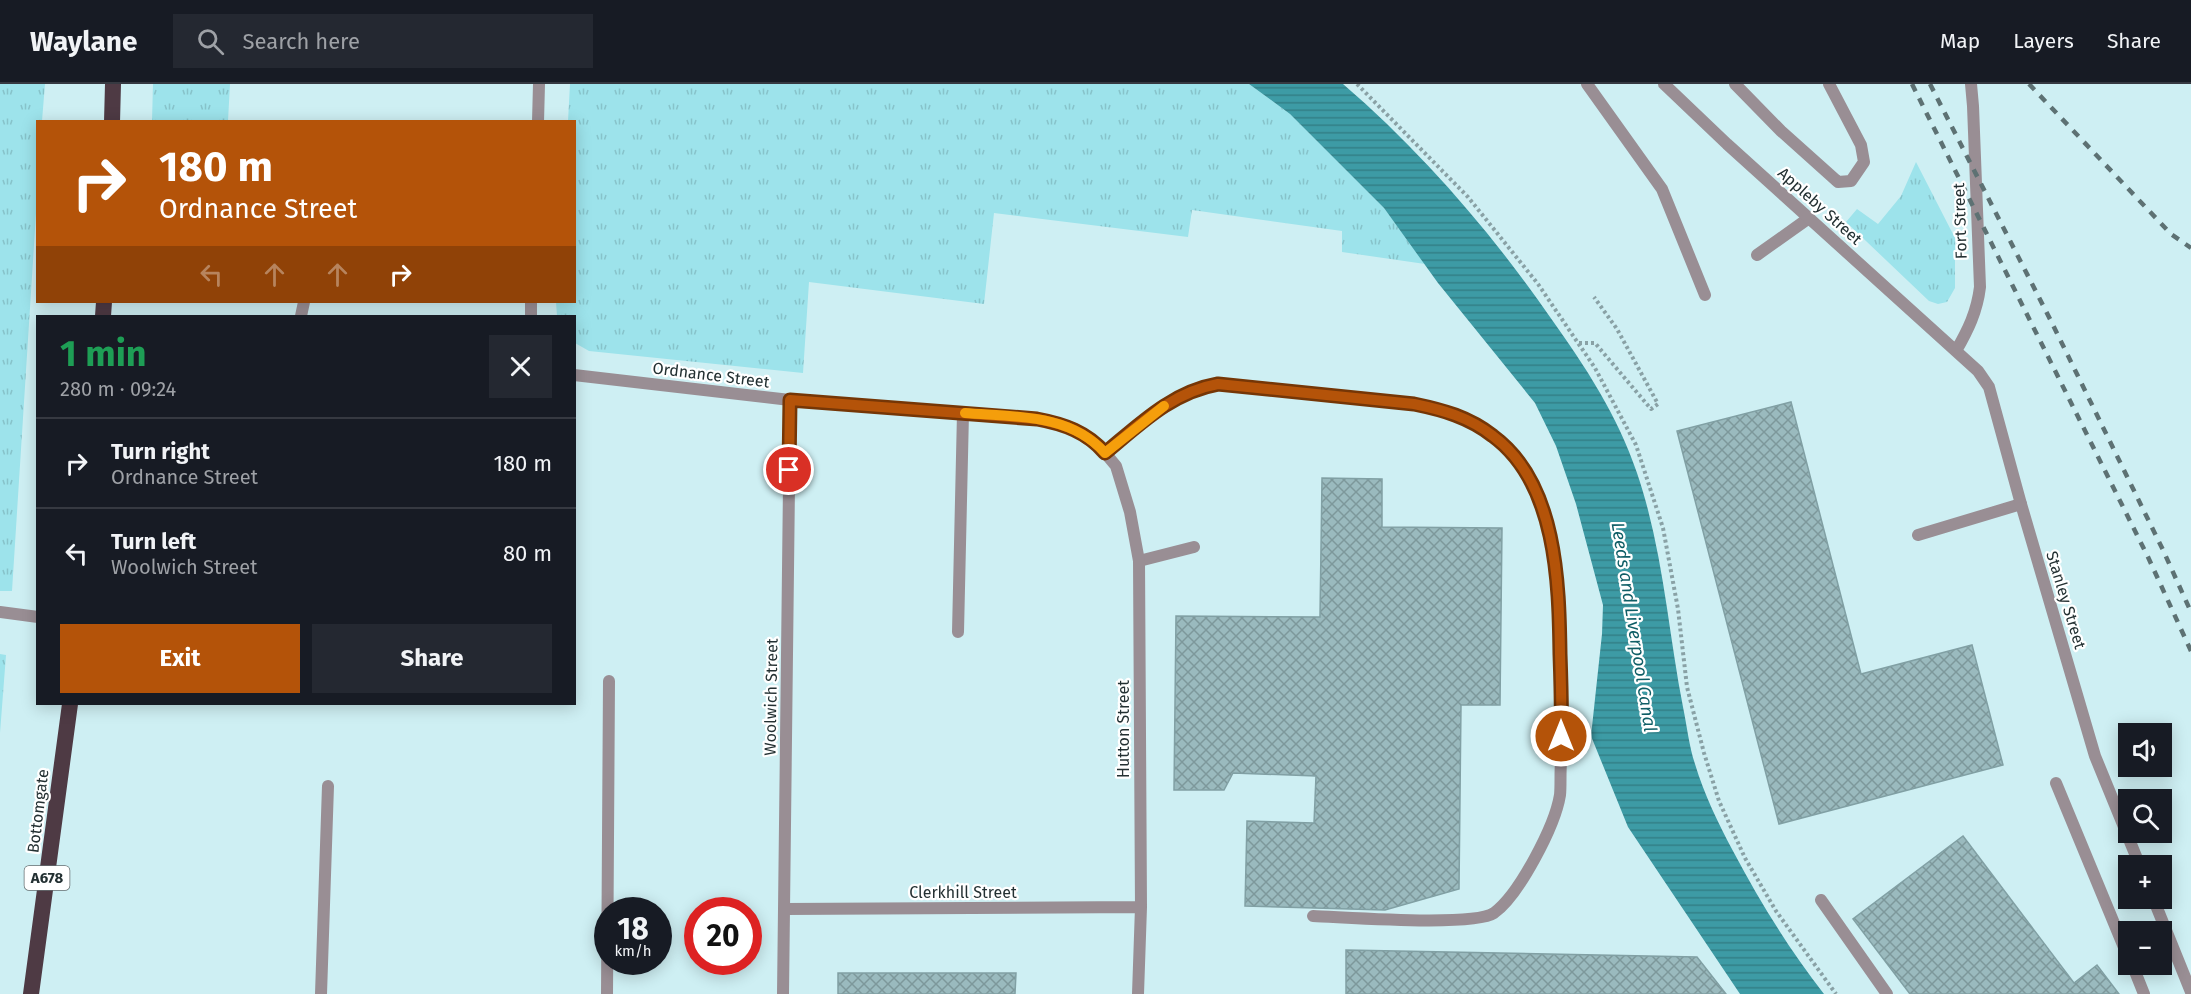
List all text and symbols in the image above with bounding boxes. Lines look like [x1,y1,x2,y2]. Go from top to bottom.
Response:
search box [173,14,593,68]
text: Waylane [30,25,137,58]
icon: search [194,25,227,58]
text: Search here [242,28,360,55]
text: Map [1940,28,1980,54]
text: Layers [2013,28,2074,54]
text: Share [2107,28,2161,54]
text: 180 m [159,142,273,192]
icon: right [60,144,138,222]
street label: Appleby Street [1774,163,1866,249]
street label: Fort Street [1949,182,1971,259]
text: Ordnance Street [159,193,357,225]
icon: left [195,258,228,291]
icon: ahead [258,258,291,291]
icon: ahead [321,258,354,291]
icon: right [384,258,417,291]
text: 1 min [60,332,147,376]
button: close [489,335,552,398]
street label: Ordnance Street [652,358,771,392]
text: 280 m · 09:24 [60,377,176,401]
text: Turn right [111,438,210,465]
pin [763,444,814,495]
icon: right [60,447,93,480]
text: 180 m [493,450,552,477]
icon: arrive [772,453,805,486]
text: Ordnance Street [111,465,258,489]
water label: Leeds and Liverpool Canal [1607,521,1661,733]
text: Turn left [111,528,196,555]
icon: left [60,537,93,570]
text: 80 m [503,540,552,567]
street label: Stanley Street [2042,549,2090,651]
text: Woolwich Street [111,555,257,579]
button: Exit [60,624,300,693]
button: Share [312,624,552,693]
street label: Woolwich Street [760,638,782,756]
street label: Hutton Street [1114,680,1133,778]
position arrow [1529,704,1593,768]
map controls [2118,723,2172,975]
button: sound [2118,723,2172,777]
street label: Bottomgate [23,768,53,854]
button: search [2118,789,2172,843]
button: + [2118,855,2172,909]
road number: A678 [24,866,70,890]
street label: Clerkhill Street [909,883,1017,902]
speed limit sign: 20 [684,897,762,975]
text: 18 [617,911,649,947]
button: − [2118,921,2172,975]
text: km/h [614,942,652,960]

